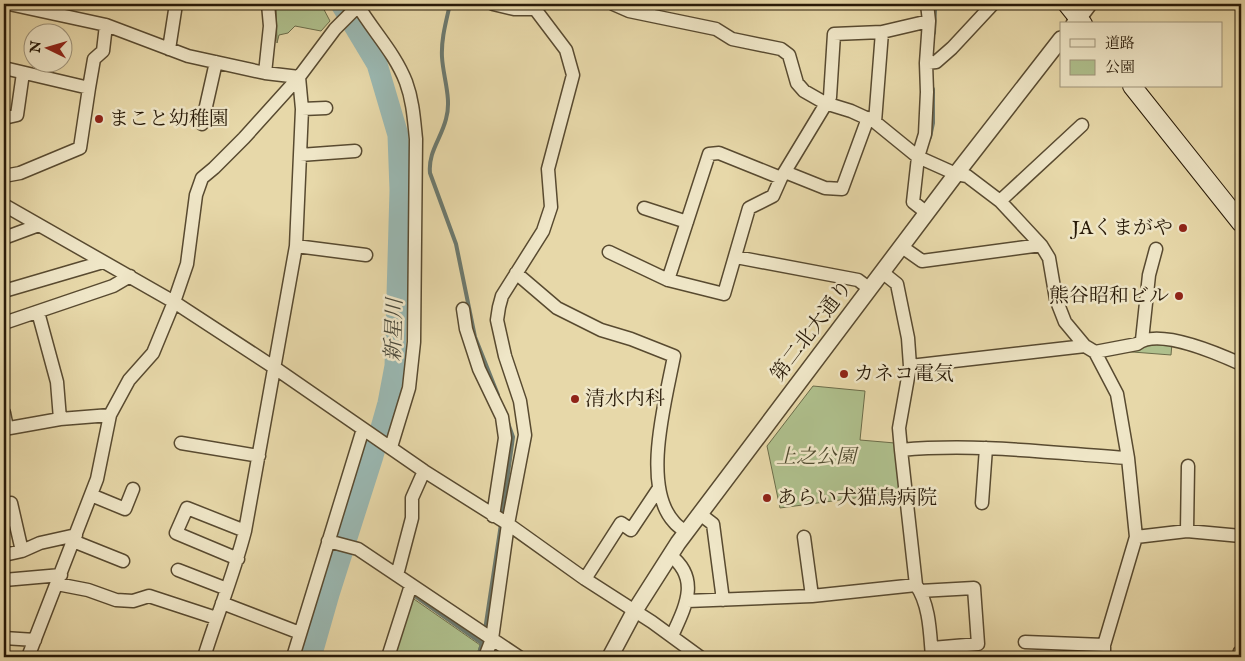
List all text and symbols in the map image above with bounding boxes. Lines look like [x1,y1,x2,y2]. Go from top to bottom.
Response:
north arrow [22,22,72,72]
legend [1060,22,1222,88]
text: 道路 [1105,34,1135,53]
text: N [26,40,46,55]
text: 公園 [1105,58,1135,77]
place label: まこと幼稚園 [109,107,229,132]
marker: まこと幼稚園 [93,113,105,125]
place label: JAくまがや [1070,216,1173,241]
marker: JAくまがや [1177,222,1189,234]
street label: 第二北大通り [766,276,858,386]
place label: 熊谷昭和ビル [1049,284,1169,309]
marker: 熊谷昭和ビル [1173,290,1185,302]
water label: 新星川 [380,296,410,362]
place label: カネコ電気 [854,362,954,387]
marker: カネコ電気 [838,368,850,380]
place label: 清水内科 [585,387,665,412]
marker: 清水内科 [569,393,581,405]
park label: 上之公園 [776,445,859,470]
place label: あらい犬猫鳥病院 [777,486,937,511]
marker: あらい犬猫鳥病院 [761,492,773,504]

